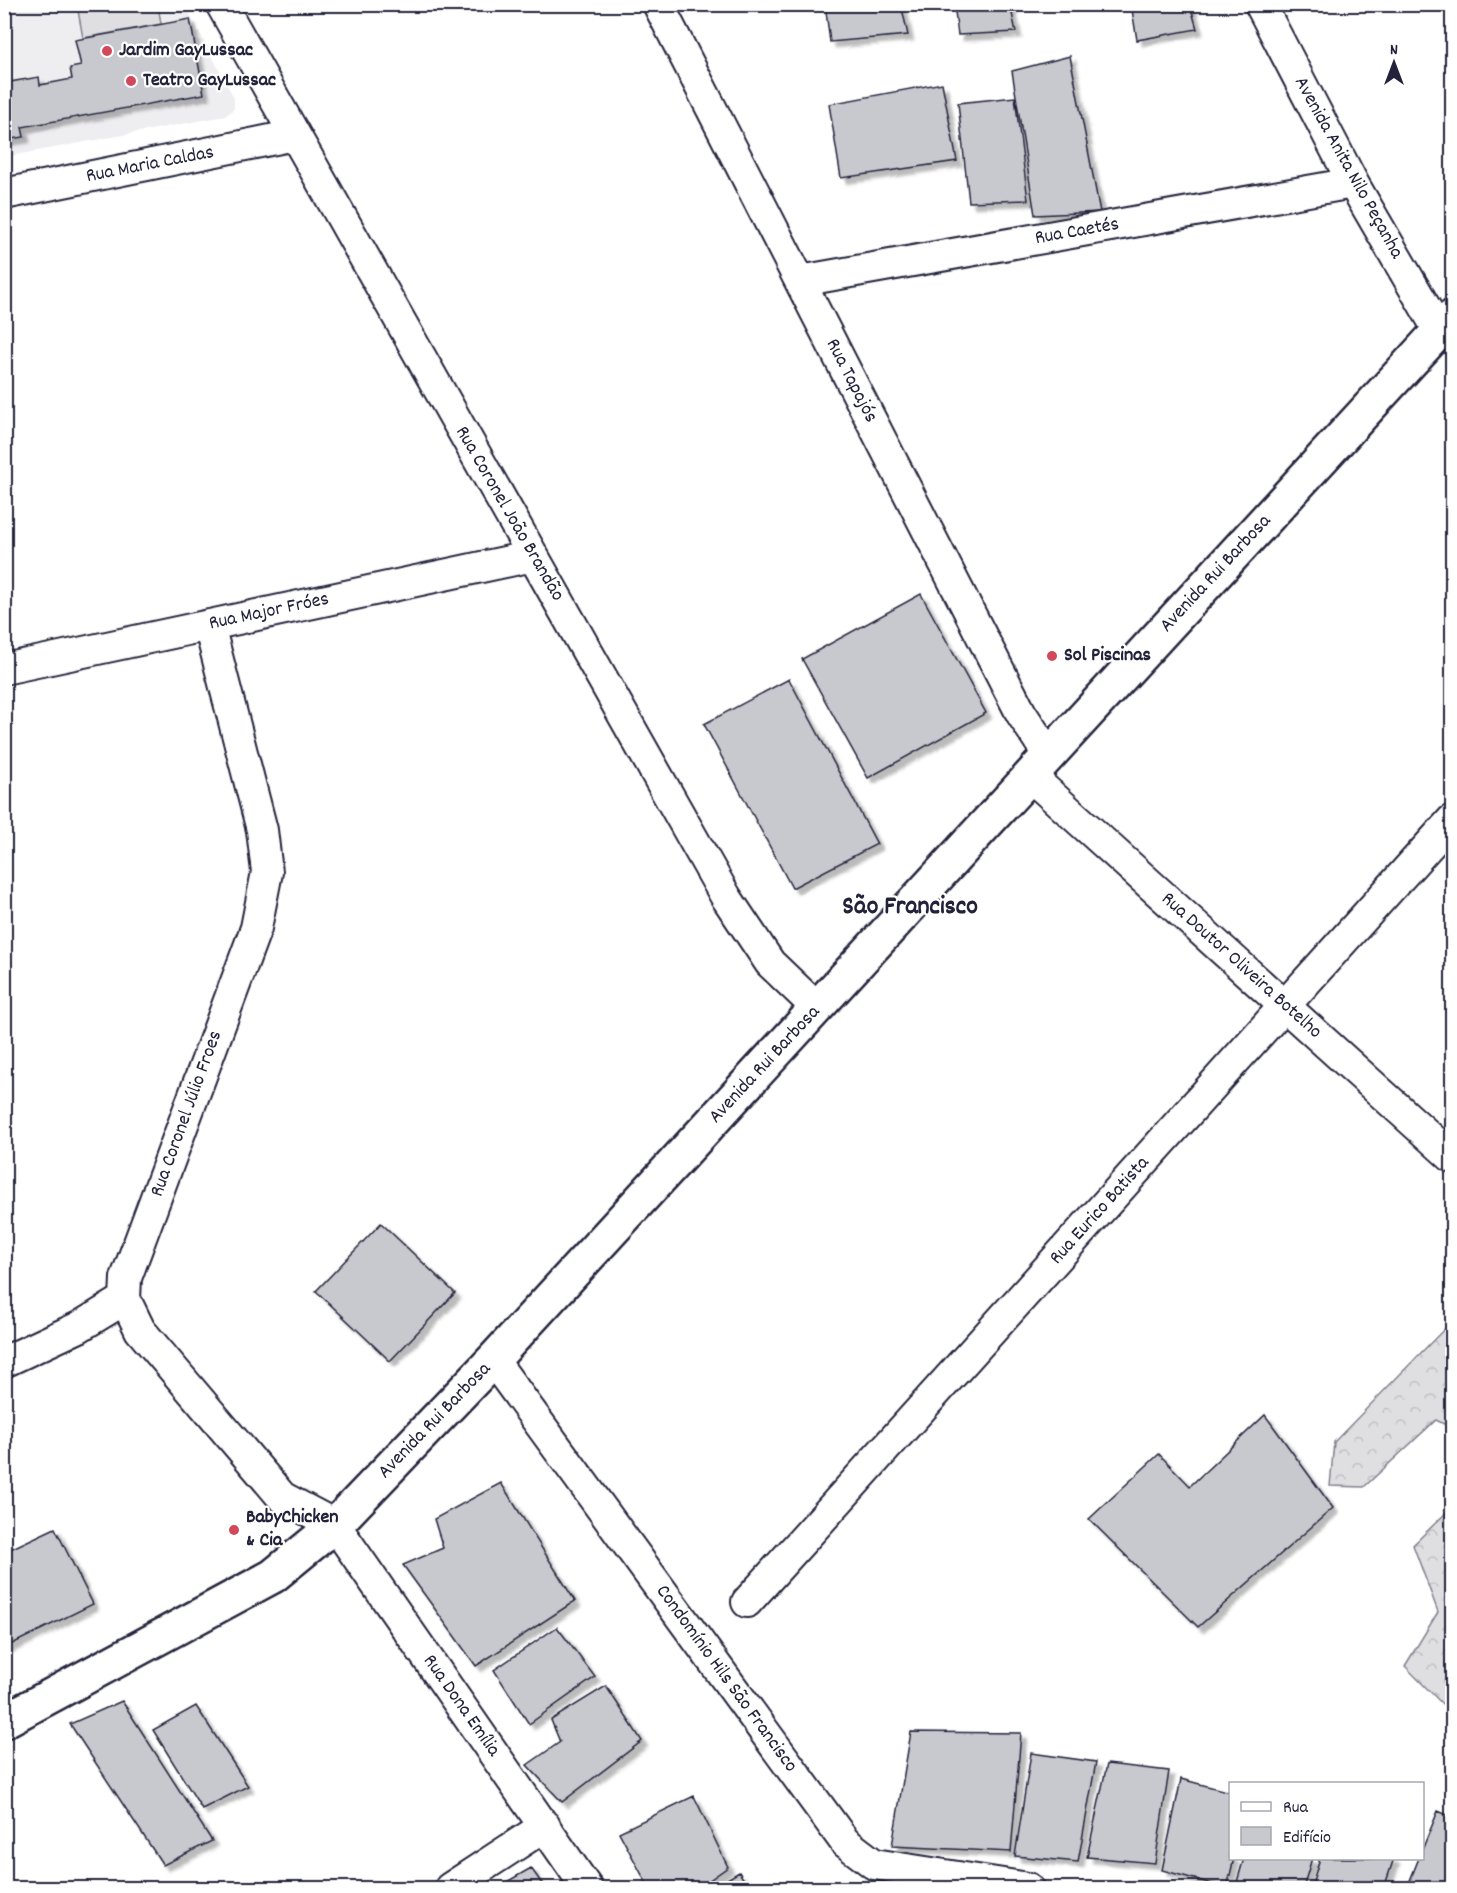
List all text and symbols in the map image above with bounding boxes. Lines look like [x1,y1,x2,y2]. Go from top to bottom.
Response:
north arrow [1364,33,1424,93]
place label: Jardim GayLussac [119,37,253,65]
text: N [1390,39,1398,62]
marker: Jardim GayLussac [100,44,114,58]
place label: Teatro GayLussac [143,67,276,95]
street label: Avenida Anita Nilo Peçanha [1286,72,1410,265]
marker: Teatro GayLussac [124,74,138,88]
street label: Rua Maria Caldas [84,139,216,191]
street label: Rua Caetés [1033,211,1121,253]
street label: Rua Tapajós [818,334,884,428]
street label: Rua Coronel João Brandão [447,421,571,607]
street label: Avenida Rui Barbosa [1154,508,1279,639]
street label: Rua Major Fróes [206,586,332,638]
place label: Sol Piscinas [1064,642,1151,670]
marker: Sol Piscinas [1045,649,1059,663]
street label: Rua Doutor Oliveira Botelho [1154,886,1328,1046]
district label: São Francisco [842,889,978,926]
street label: Avenida Rui Barbosa [703,999,828,1130]
street label: Rua Coronel Júlio Froes [144,1027,230,1201]
street label: Rua Eurico Batista [1044,1150,1157,1272]
street label: Avenida Rui Barbosa [372,1356,498,1486]
place label: BabyChicken & Cia [246,1504,339,1555]
marker: BabyChicken & Cia [227,1523,241,1537]
street label: Condomínio Hils São Francisco [648,1579,804,1779]
street label: Rua Dona Emília [415,1649,507,1763]
legend [1229,1782,1424,1860]
text: Rua [1283,1796,1309,1821]
text: Edifício [1283,1826,1331,1851]

